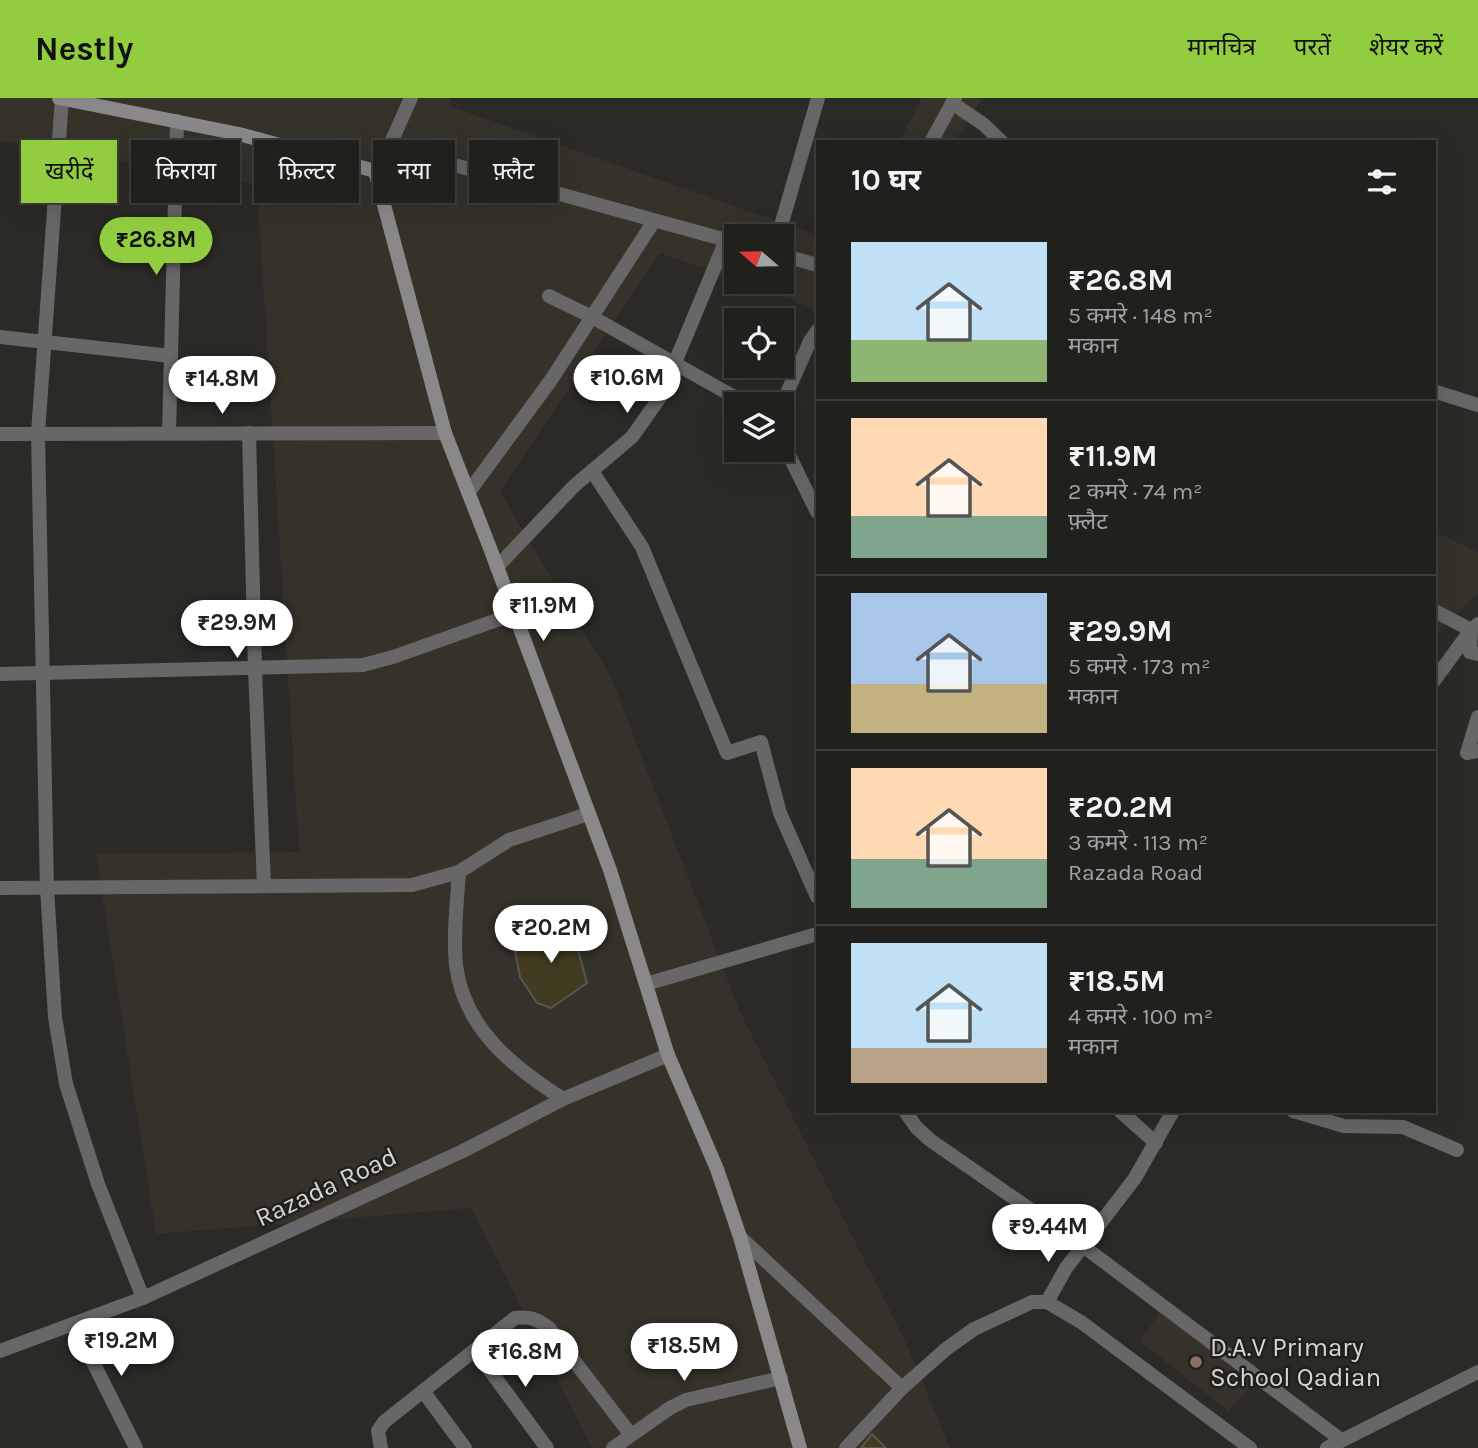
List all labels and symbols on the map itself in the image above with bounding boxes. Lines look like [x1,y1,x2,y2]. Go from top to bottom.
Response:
pin: ₹26.8M [99,218,213,277]
north arrow [724,224,794,294]
pin: ₹14.8M [165,356,279,416]
pin: ₹10.6M [570,356,684,415]
pin: ₹11.9M [486,584,600,643]
pin: ₹29.9M [180,601,294,660]
pin: ₹20.2M [494,906,608,965]
street label: Razada Road [250,1141,402,1233]
pin: ₹9.44M [991,1204,1105,1264]
pin: ₹19.2M [64,1318,178,1378]
pin: ₹18.5M [627,1324,741,1383]
pin: ₹16.8M [468,1330,582,1389]
place label: D.A.V Primary School Qadian [1210,1332,1381,1393]
marker: D.A.V Primary School Qadian [1188,1354,1204,1370]

